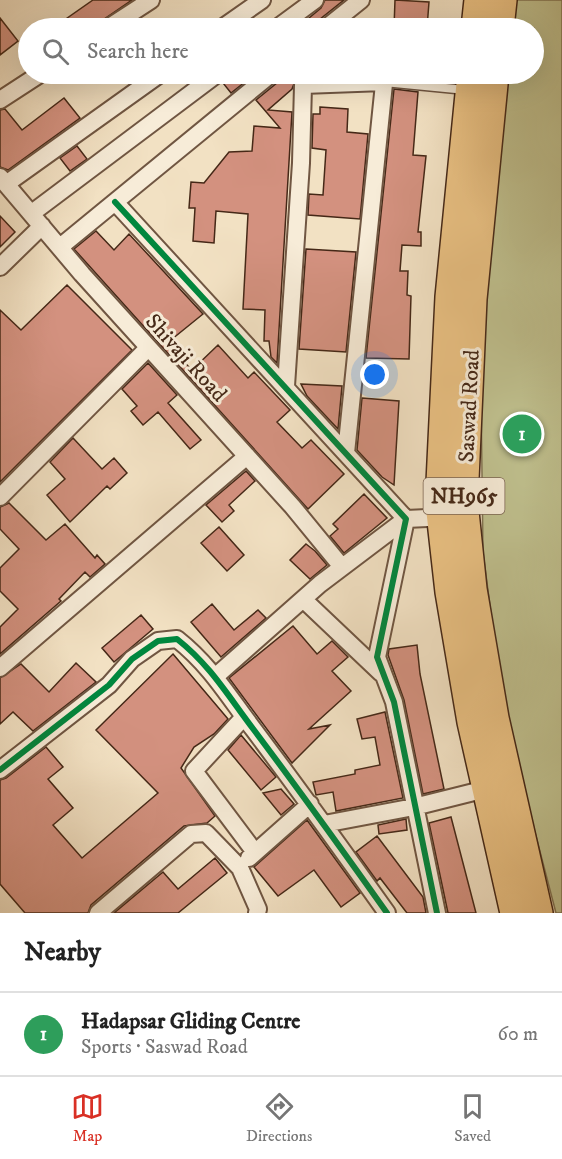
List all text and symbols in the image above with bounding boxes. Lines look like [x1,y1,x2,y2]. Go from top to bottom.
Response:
search box [18,18,544,84]
icon: search [39,35,72,68]
text: Search here [87,38,189,65]
street label: Shivaji Road [139,308,232,408]
street label: Saswad Road [453,349,486,463]
your location [360,360,389,389]
pin: 1 [502,412,542,456]
road number: NH965 [424,478,504,514]
text: Nearby [24,936,101,969]
text: Hadapsar Gliding Centre [81,1008,300,1035]
text: 1 [40,1022,47,1047]
text: 60 m [498,1022,538,1047]
text: Sports · Saswad Road [81,1035,248,1060]
tab: Map [71,1090,104,1146]
tab: Directions [246,1090,312,1146]
tab: Saved [454,1090,491,1146]

